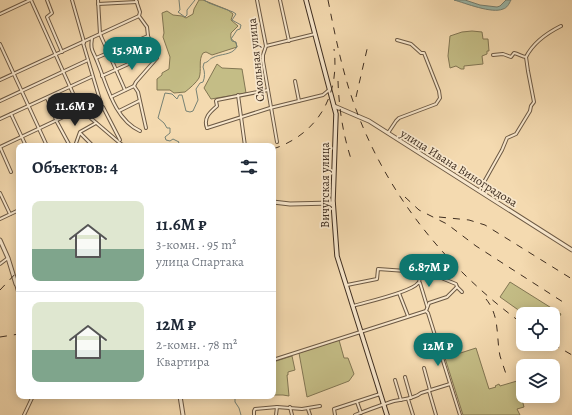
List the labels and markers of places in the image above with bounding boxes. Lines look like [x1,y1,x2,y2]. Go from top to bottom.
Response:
pin: 15.9M ₽ [95,37,169,71]
pin: 11.6M ₽ [38,93,112,127]
pin: 6.87M ₽ [392,254,466,288]
pin: 12M ₽ [410,333,466,367]

